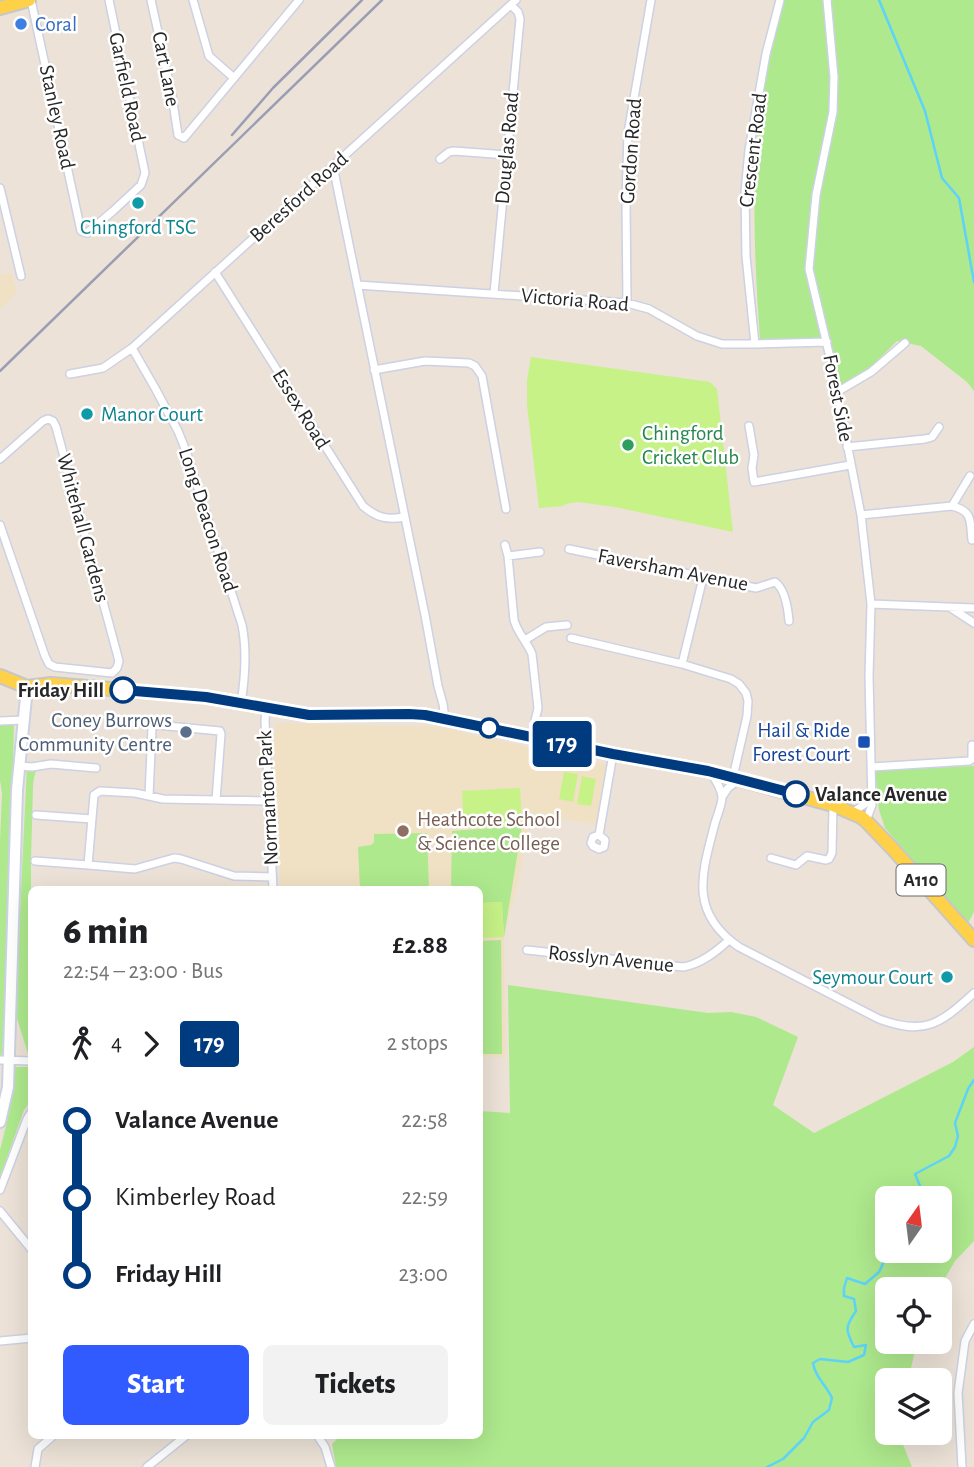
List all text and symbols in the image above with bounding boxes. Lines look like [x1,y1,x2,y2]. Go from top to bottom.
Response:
place label: Coral [35,14,77,35]
marker: Coral [13,16,29,32]
street label: Garfield Road [105,30,149,144]
street label: Cart Lane [148,30,184,108]
street label: Stanley Road [36,63,78,171]
street label: Douglas Road [492,91,522,205]
street label: Crescent Road [736,91,770,208]
street label: Gordon Road [617,97,645,205]
street label: Beresford Road [246,148,352,246]
marker: Chingford TSC [130,195,146,211]
place label: Chingford TSC [80,217,196,238]
street label: Victoria Road [520,285,630,315]
street label: Forest Side [819,353,857,443]
street label: Essex Road [268,365,334,453]
place label: Manor Court [101,404,203,425]
marker: Manor Court [79,406,95,422]
place label: Chingford Cricket Club [642,423,739,468]
marker: Chingford Cricket Club [620,437,636,453]
street label: Long Deacon Road [175,445,241,595]
street label: Whitehall Gardens [53,451,113,605]
street label: Faversham Avenue [596,545,750,595]
marker: Friday Hill [110,677,136,703]
place label: Friday Hill [17,680,104,701]
place label: Coney Burrows Community Centre [18,710,172,755]
unlabelled marker [479,718,499,738]
place label: Hail & Ride Forest Court [752,720,850,765]
line badge: 179 [522,721,602,767]
marker: Coney Burrows Community Centre [178,724,194,740]
street label: Normanton Park [254,730,282,866]
text: 179 [547,732,577,756]
marker: Hail & Ride Forest Court [856,734,872,750]
marker: Valance Avenue [783,781,809,807]
place label: Valance Avenue [815,784,947,805]
place label: Heathcote School & Science College [417,809,560,854]
marker: Heathcote School & Science College [395,823,411,839]
road number: A110 [897,864,946,895]
text: 6 min [63,913,149,951]
text: £2.88 [393,932,448,958]
street label: Rosslyn Avenue [547,942,675,976]
text: 22:54 – 23:00 · Bus [63,960,223,983]
place label: Seymour Court [812,967,933,988]
marker: Seymour Court [939,969,955,985]
icon: walk [63,1025,101,1063]
icon: forward [132,1025,170,1063]
text: 4 [111,1032,122,1055]
text: 179 [194,1032,225,1056]
text: 2 stops [387,1032,448,1055]
text: Valance Avenue [115,1107,279,1133]
text: 22:58 [401,1109,448,1132]
text: Kimberley Road [115,1184,276,1210]
text: 22:59 [401,1186,448,1209]
north arrow [875,1186,952,1264]
map controls [875,1186,952,1445]
text: Friday Hill [115,1261,222,1287]
text: 23:00 [399,1263,448,1286]
button: locate [875,1277,952,1354]
button: Start [63,1345,249,1425]
button: Tickets [263,1345,448,1425]
button: layers [875,1368,952,1445]

